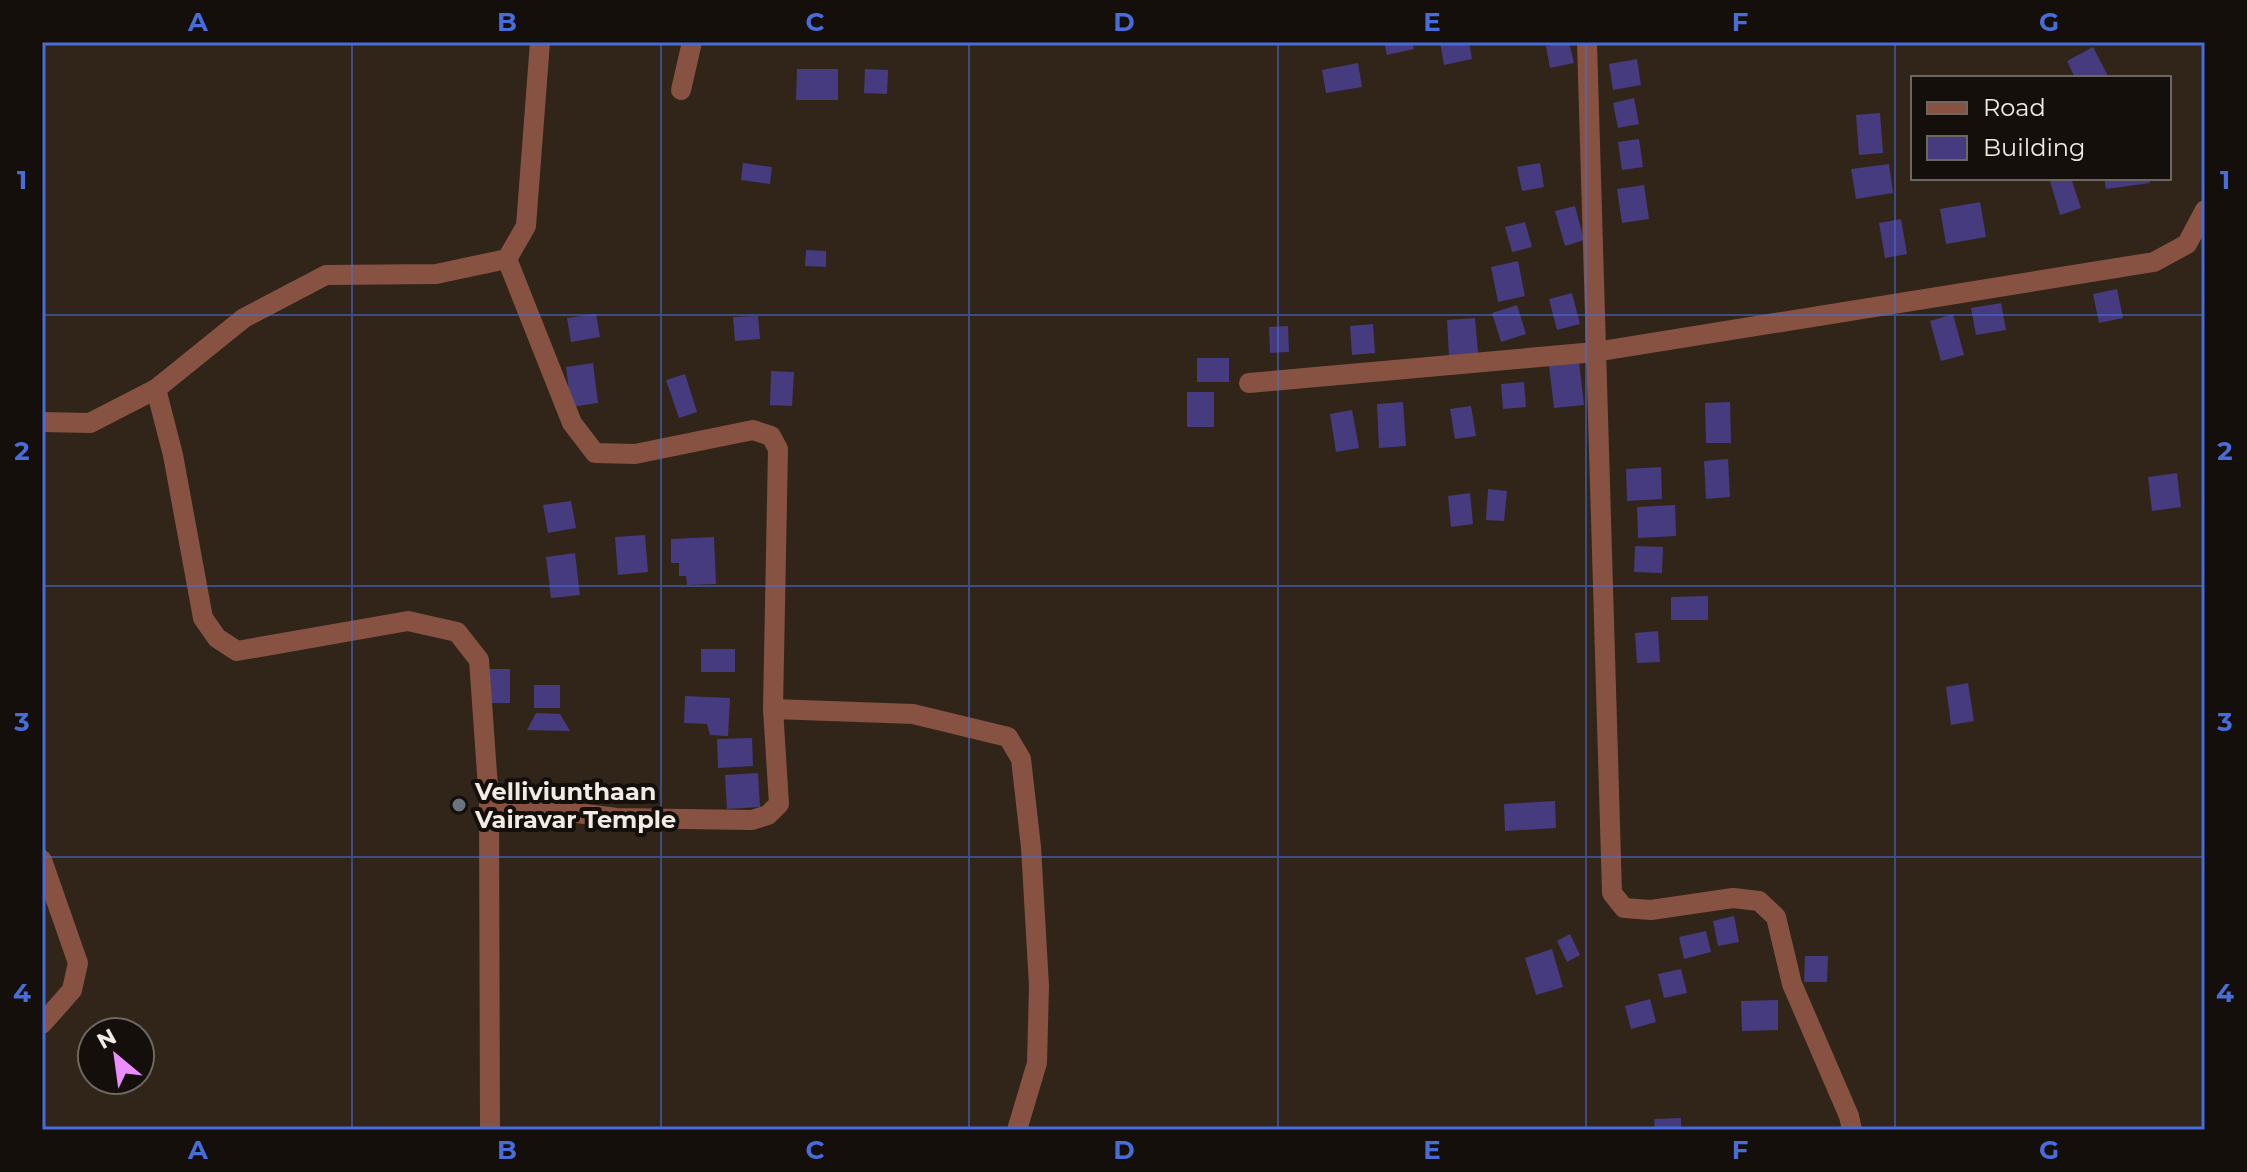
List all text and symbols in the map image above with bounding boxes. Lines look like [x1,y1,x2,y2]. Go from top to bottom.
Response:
text: A [187,6,209,38]
text: B [497,6,517,38]
text: C [806,6,825,38]
text: D [1113,6,1135,38]
text: E [1423,6,1441,38]
text: F [1732,6,1748,38]
text: G [2039,6,2059,38]
legend [1911,76,2171,180]
text: Road [1983,93,2046,122]
text: Building [1983,133,2086,162]
text: 1 [17,164,27,196]
text: 1 [2220,164,2230,196]
text: 2 [14,435,30,467]
text: 2 [2217,435,2233,467]
text: 3 [13,706,30,738]
text: 3 [2216,706,2233,738]
place label: Velliviunthaan Vairavar Temple [474,777,676,834]
marker: Velliviunthaan Vairavar Temple [450,796,468,814]
text: 4 [13,977,31,1009]
text: 4 [2216,977,2234,1009]
north arrow [76,1016,156,1096]
text: N [92,1023,121,1055]
text: A [187,1134,209,1166]
text: B [497,1134,517,1166]
text: C [806,1134,825,1166]
text: D [1113,1134,1135,1166]
text: E [1423,1134,1441,1166]
text: F [1732,1134,1748,1166]
text: G [2039,1134,2059,1166]

